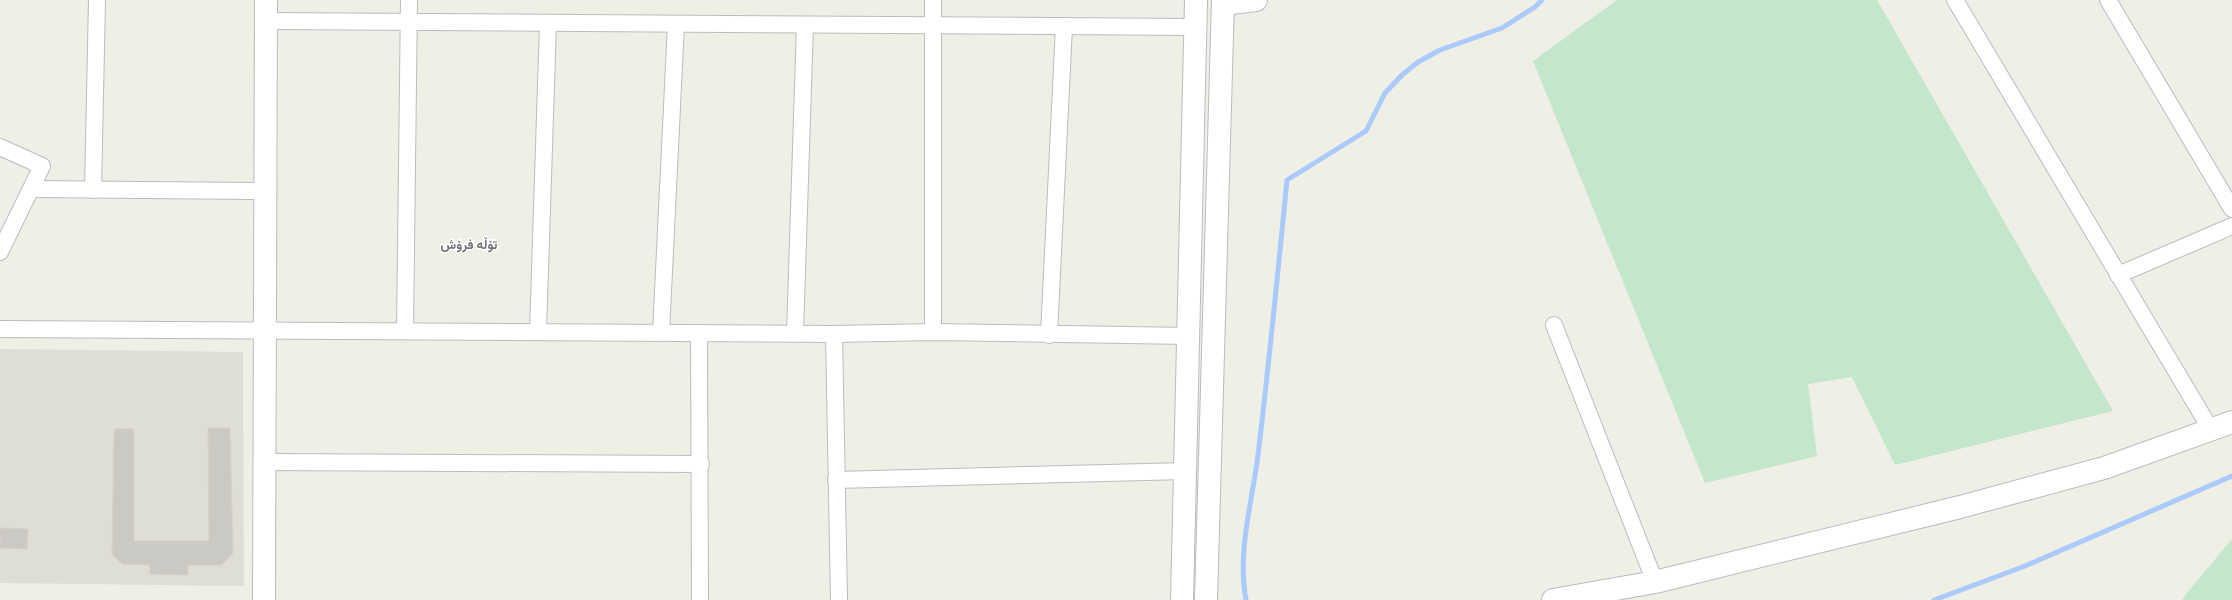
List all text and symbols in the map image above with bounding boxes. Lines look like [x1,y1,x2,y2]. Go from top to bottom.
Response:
district label: تۆڵە فرۆش [441,237,497,253]

